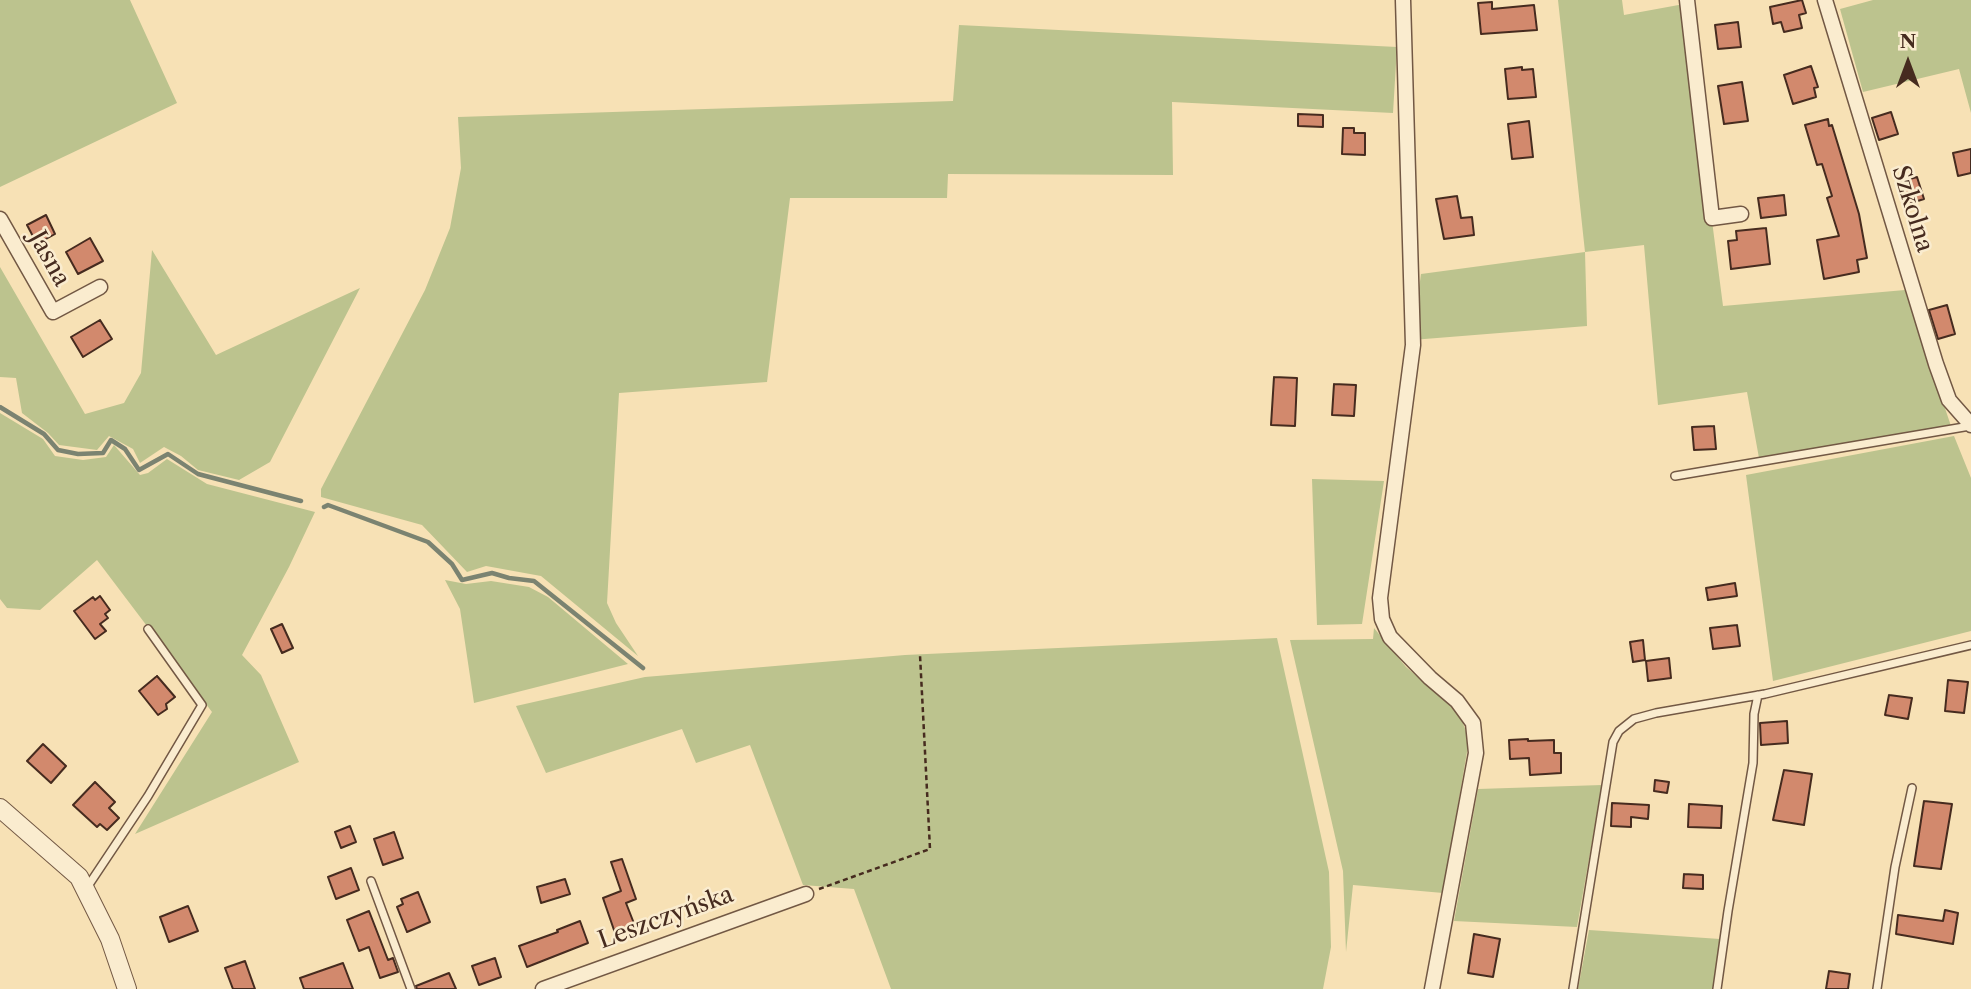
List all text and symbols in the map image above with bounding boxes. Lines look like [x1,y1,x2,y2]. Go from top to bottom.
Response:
north arrow [1873,28,1943,98]
text: N [1900,30,1916,53]
street label: Szkolna [1885,162,1939,256]
street label: Jasna [22,226,76,292]
street label: Leszczyńska [595,880,737,956]

